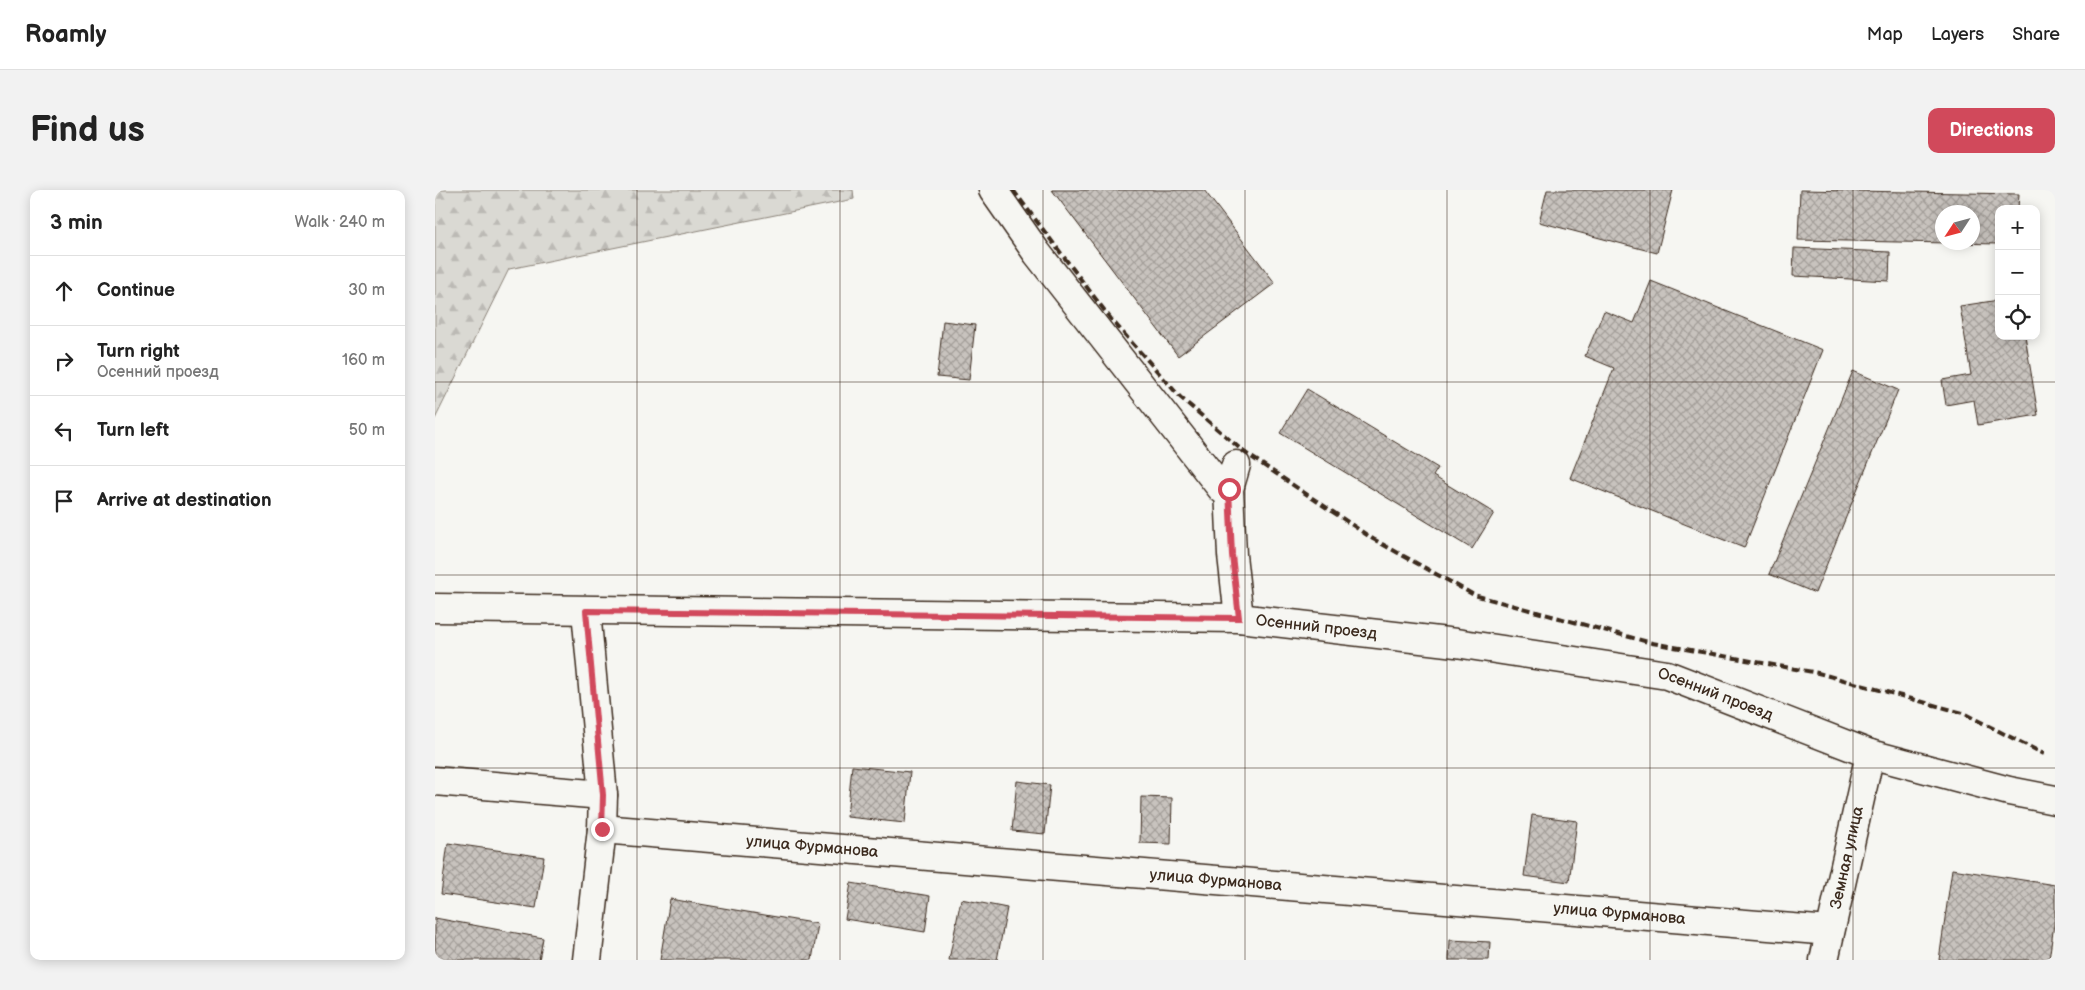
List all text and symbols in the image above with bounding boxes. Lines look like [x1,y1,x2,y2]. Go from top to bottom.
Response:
text: Roamly [25,20,106,49]
text: Map [1867,24,1903,45]
text: Layers [1931,24,1984,45]
text: Share [2012,24,2060,45]
button: Directions [1928,108,2055,153]
text: Find us [30,109,145,152]
north arrow [1935,205,1980,250]
map controls [1995,205,2040,340]
button: + [1995,205,2040,250]
text: 3 min [50,210,103,235]
text: Walk · 240 m [295,213,385,232]
button: − [1995,250,2040,295]
icon: ahead [50,277,78,305]
text: Continue [97,279,175,302]
text: 30 m [348,281,385,300]
button: locate [1995,295,2040,340]
text: Turn right [97,340,180,363]
icon: right [50,347,78,375]
text: 160 m [342,351,385,370]
text: Осенний проезд [97,363,219,382]
icon: left [50,417,78,445]
text: Turn left [97,419,169,442]
text: 50 m [349,421,385,440]
route start [1218,478,1241,501]
icon: arrive [50,487,78,515]
text: Arrive at destination [97,489,272,512]
street label: Осенний проезд [1255,611,1378,643]
street label: Осенний проезд [1657,664,1776,725]
street label: Земная улица [1826,804,1868,911]
route end [591,818,614,841]
street label: улица Фурманова [745,832,880,861]
street label: улица Фурманова [1149,865,1283,895]
street label: улица Фурманова [1553,899,1687,929]

